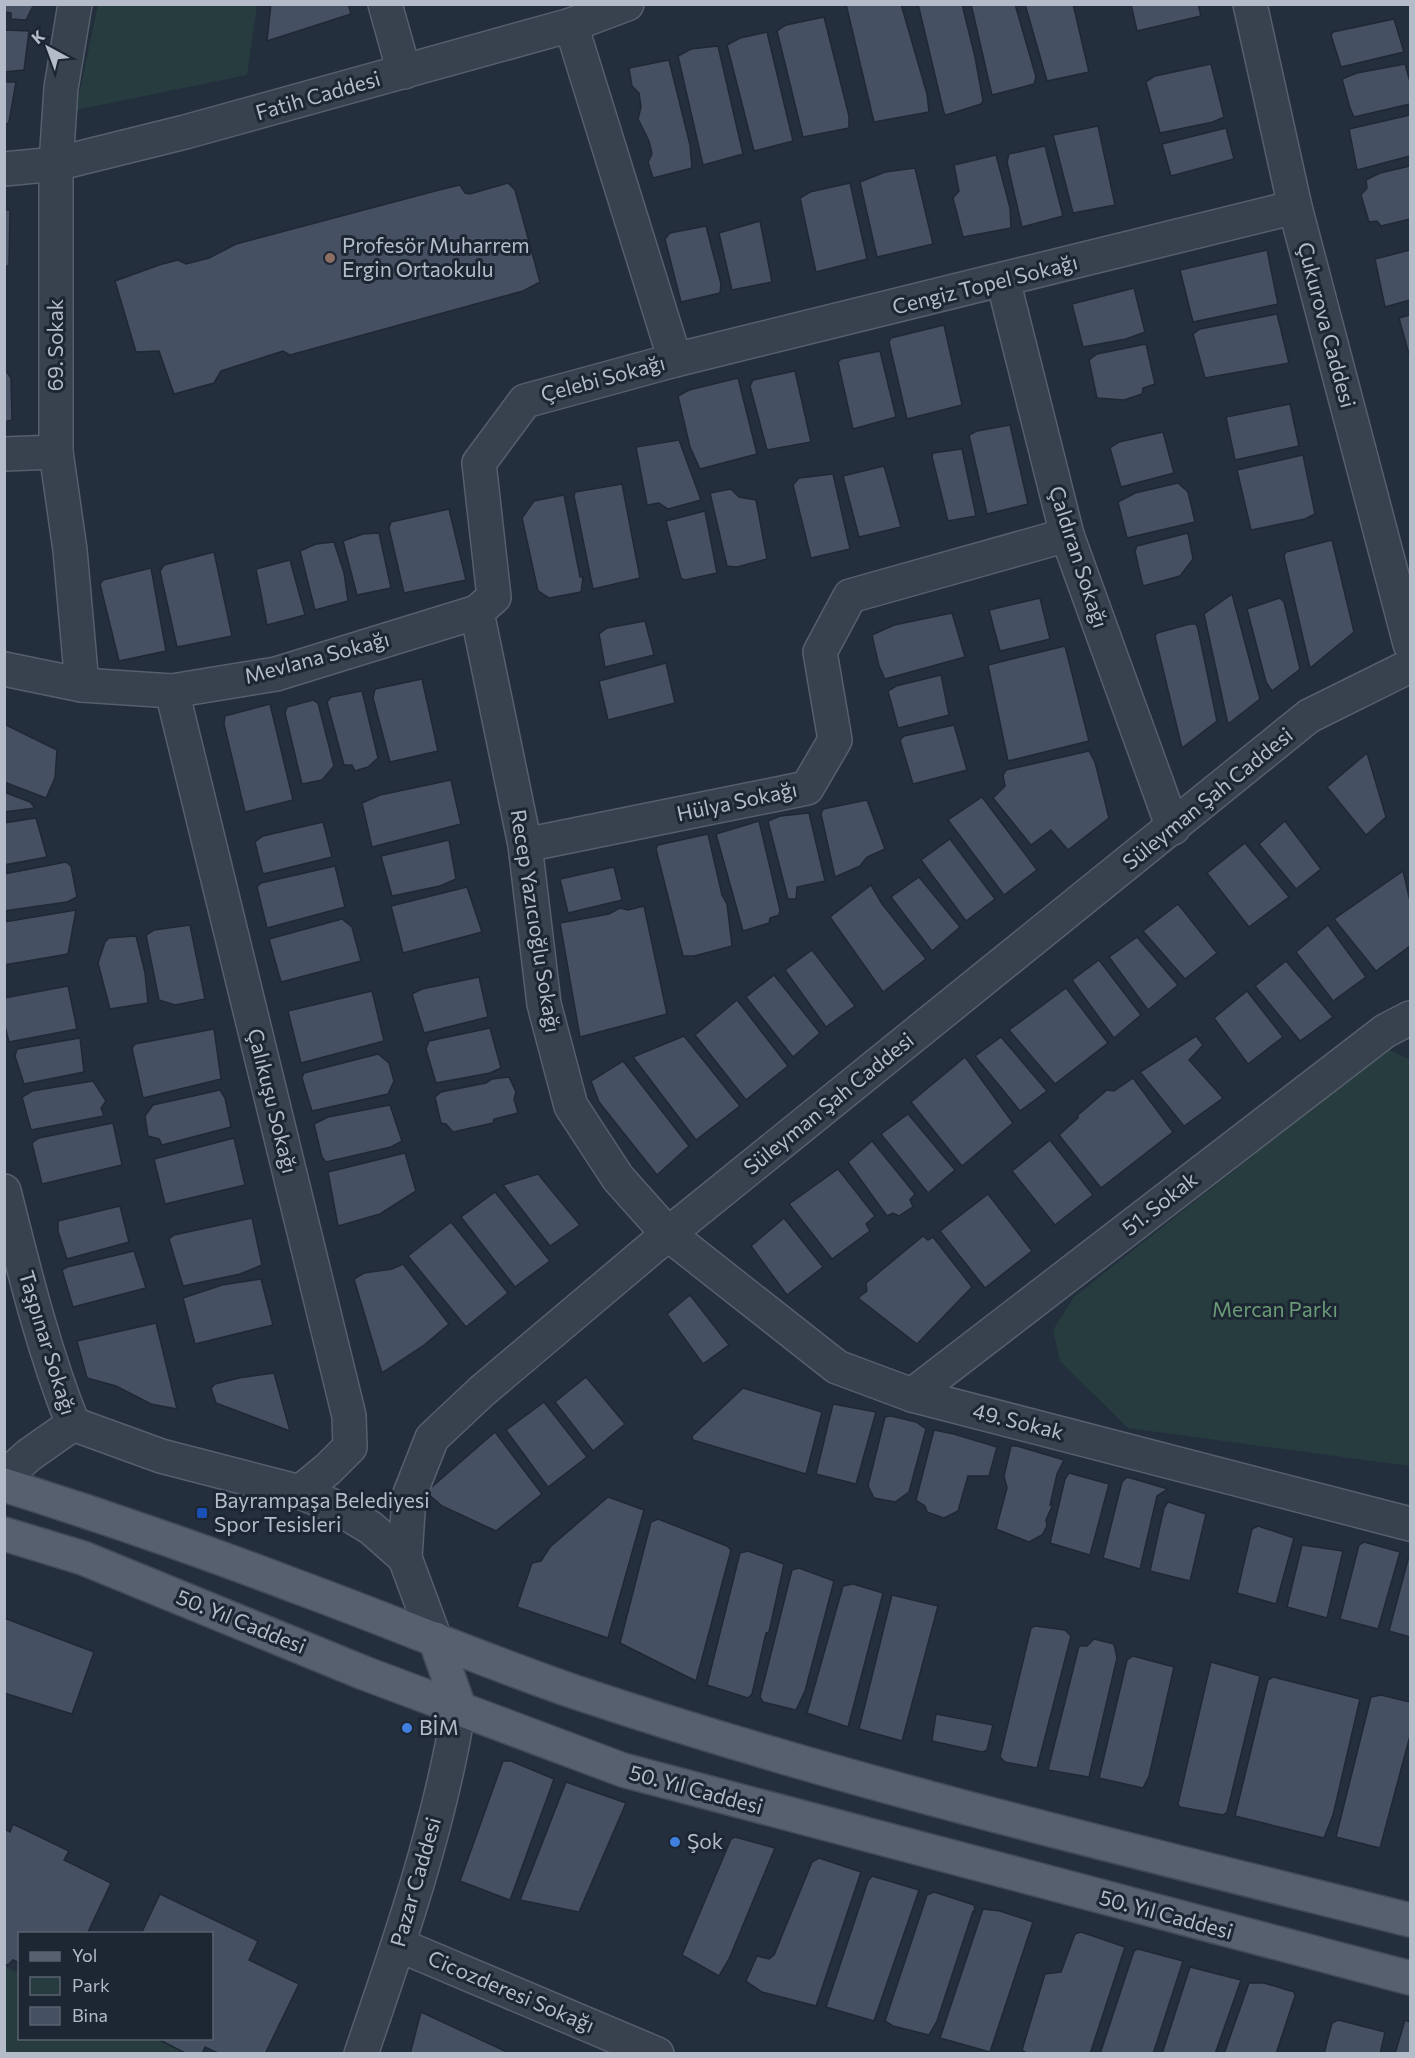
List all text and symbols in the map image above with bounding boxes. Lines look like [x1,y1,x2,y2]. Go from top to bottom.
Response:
north arrow [18,18,78,78]
text: K [27,25,48,47]
street label: Fatih Caddesi [252,65,383,124]
place label: Profesör Muharrem Ergin Ortaokulu [342,232,530,281]
street label: Çukurova Caddesi [1293,239,1362,410]
street label: Cengiz Topel Sokağı [889,248,1080,319]
marker: Profesör Muharrem Ergin Ortaokulu [323,251,337,265]
street label: 69. Sokak [42,299,67,391]
street label: Çelebi Sokağı [538,349,668,406]
street label: Çaldıran Sokağı [1045,483,1114,631]
street label: Mevlana Sokağı [241,625,392,688]
street label: Süleyman Şah Caddesi [1117,722,1297,874]
street label: Hülya Sokağı [674,776,799,825]
street label: Recep Yazıcıoğlu Sokağı [506,807,566,1034]
street label: Çalıkuşu Sokağı [243,1026,304,1176]
street label: Süleyman Şah Caddesi [738,1027,918,1179]
street label: 51. Sokak [1116,1166,1202,1240]
street label: Taşpınar Sokağı [15,1267,82,1418]
park label: Mercan Parkı [1212,1296,1338,1321]
street label: 49. Sokak [970,1397,1066,1444]
place label: Bayrampaşa Belediyesi Spor Tesisleri [214,1487,430,1536]
marker: Bayrampaşa Belediyesi Spor Tesisleri [195,1506,209,1520]
street label: 50. Yıl Caddesi [173,1583,310,1658]
place label: BİM [419,1714,459,1739]
marker: BİM [400,1721,414,1735]
street label: 50. Yıl Caddesi [627,1759,766,1818]
street label: Pazar Caddesi [384,1814,445,1949]
place label: Şok [687,1828,723,1853]
marker: Şok [668,1835,682,1849]
street label: 50. Yıl Caddesi [1097,1884,1236,1943]
legend [18,1932,213,2040]
text: Yol [72,1944,97,1966]
street label: Cicozderesi Sokağı [425,1944,599,2037]
text: Park [72,1974,110,1996]
text: Bina [72,2004,108,2026]

